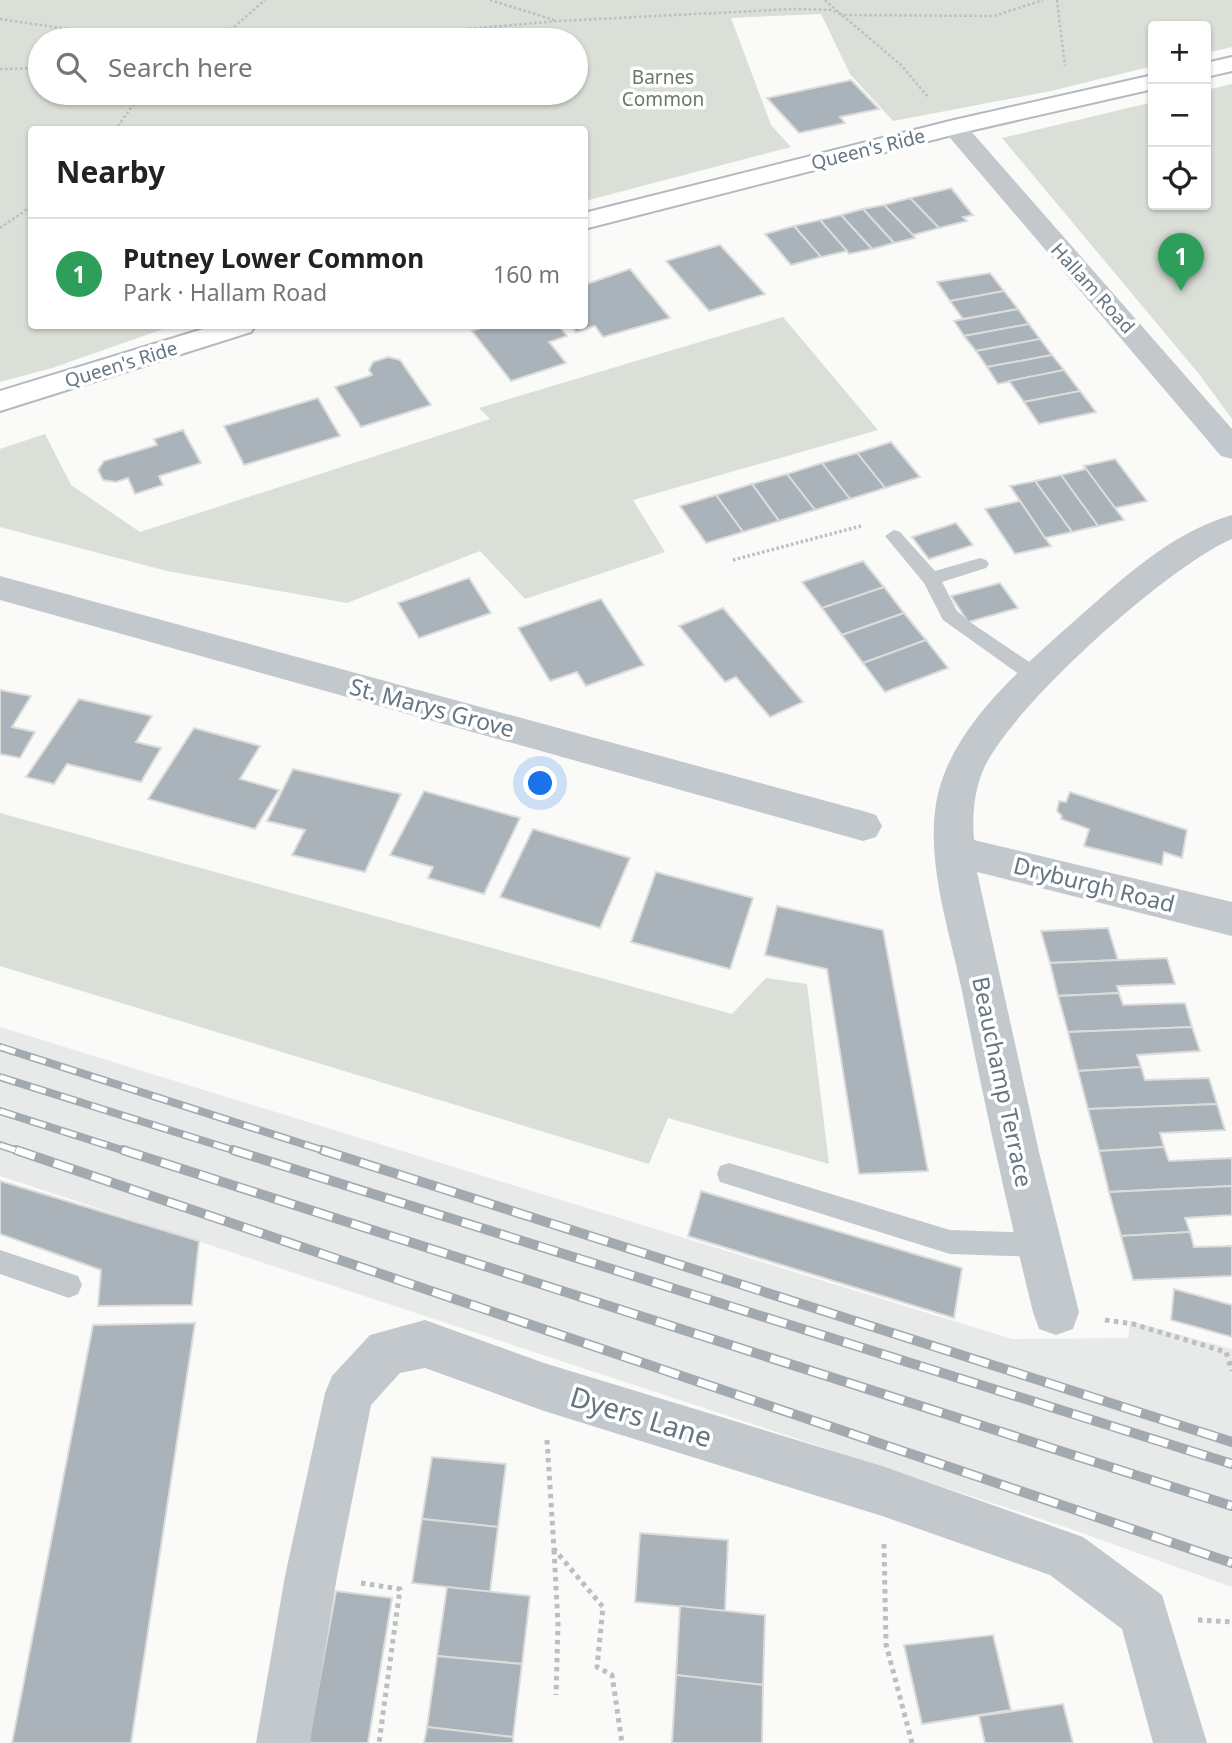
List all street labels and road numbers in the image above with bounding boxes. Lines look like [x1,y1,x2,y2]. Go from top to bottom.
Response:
street label: Queen's Ride [808,122,928,176]
street label: Hallam Road [1045,237,1141,339]
street label: Queen's Ride [62,335,180,393]
street label: St. Marys Grove [347,670,518,744]
street label: Dryburgh Road [1010,849,1178,920]
street label: Beauchamp Terrace [965,974,1041,1190]
street label: Dyers Lane [566,1376,717,1456]

